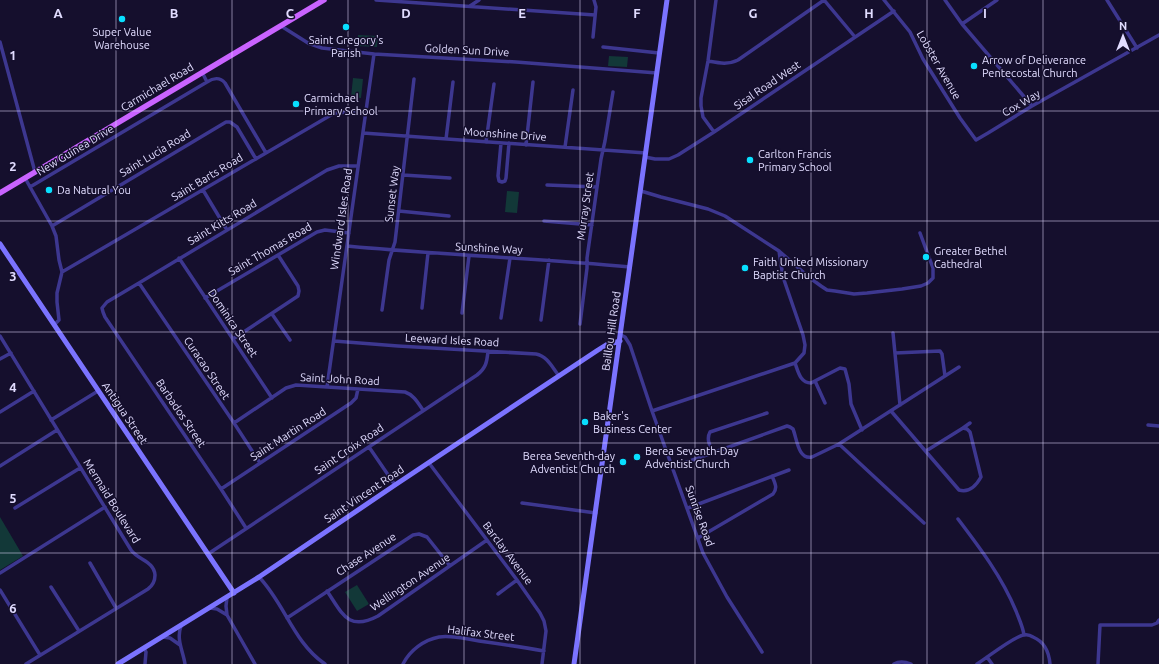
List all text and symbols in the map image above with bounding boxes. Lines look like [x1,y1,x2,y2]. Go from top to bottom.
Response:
text: A [53,6,63,20]
text: B [170,6,179,20]
text: C [286,6,295,20]
text: D [401,6,411,20]
text: E [518,6,526,20]
text: F [633,6,641,20]
text: G [749,6,758,20]
text: H [864,6,874,20]
text: I [983,6,987,20]
marker: Super Value Warehouse [117,14,127,24]
north arrow [1103,16,1143,56]
text: N [1119,20,1127,32]
marker: Saint Gregory's Parish [341,22,351,32]
place label: Super Value Warehouse [93,26,151,51]
street label: Lobster Avenue [914,28,964,102]
place label: Saint Gregory's Parish [309,34,384,59]
street label: Golden Sun Drive [424,42,510,58]
text: 1 [9,48,17,62]
place label: Arrow of Deliverance Pentecostal Church [982,54,1086,79]
street label: Sisal Road West [732,58,803,112]
street label: Carmichael Road [118,61,196,113]
marker: Arrow of Deliverance Pentecostal Church [969,61,979,71]
street label: Cox Way [1000,87,1043,119]
place label: Carmichael Primary School [304,92,378,117]
marker: Carmichael Primary School [291,99,301,109]
street label: New Guinea Drive [34,122,116,178]
street label: Moonshine Drive [463,125,547,143]
street label: Saint Lucia Road [117,127,193,179]
place label: Carlton Francis Primary School [758,148,832,173]
street label: Saint Barts Road [169,151,245,203]
marker: Carlton Francis Primary School [745,155,755,165]
text: 2 [9,159,17,173]
street label: Sunset Way [383,164,402,223]
street label: Windward Isles Road [328,168,354,270]
street label: Murray Street [574,171,596,241]
place label: Da Natural You [57,184,131,196]
marker: Da Natural You [44,185,54,195]
street label: Saint Kitts Road [185,197,259,247]
street label: Saint Thomas Road [226,220,314,278]
street label: Sunshine Way [455,240,524,256]
place label: Greater Bethel Cathedral [934,245,1007,270]
marker: Greater Bethel Cathedral [921,252,931,262]
place label: Faith United Missionary Baptist Church [753,256,869,281]
marker: Faith United Missionary Baptist Church [740,263,750,273]
text: 3 [9,269,17,283]
street label: Dominica Street [206,287,261,360]
street label: Baillou Hill Road [599,290,623,372]
street label: Leeward Isles Road [405,332,499,348]
street label: Curacao Street [182,334,233,402]
street label: Saint John Road [300,371,380,387]
street label: Barbados Street [154,377,209,450]
text: 4 [9,380,17,394]
street label: Antigua Street [100,380,150,447]
street label: Saint Martin Road [248,405,328,463]
place label: Baker's Business Center [593,410,673,435]
marker: Baker's Business Center [580,417,590,427]
street label: Saint Croix Road [312,421,386,477]
place label: Berea Seventh-Day Adventist Church [645,445,739,470]
place label: Berea Seventh-day Adventist Church [523,450,616,475]
marker: Berea Seventh-Day Adventist Church [632,452,642,462]
street label: Mermaid Boulevard [81,457,143,545]
marker: Berea Seventh-day Adventist Church [618,457,628,467]
street label: Saint Vincent Road [322,463,406,525]
street label: Sunrise Road [683,484,717,548]
text: 5 [9,491,17,505]
street label: Barclay Avenue [481,519,535,587]
street label: Chase Avenue [334,530,398,578]
street label: Wellington Avenue [368,551,452,613]
text: 6 [9,601,17,615]
street label: Halifax Street [447,623,516,643]

